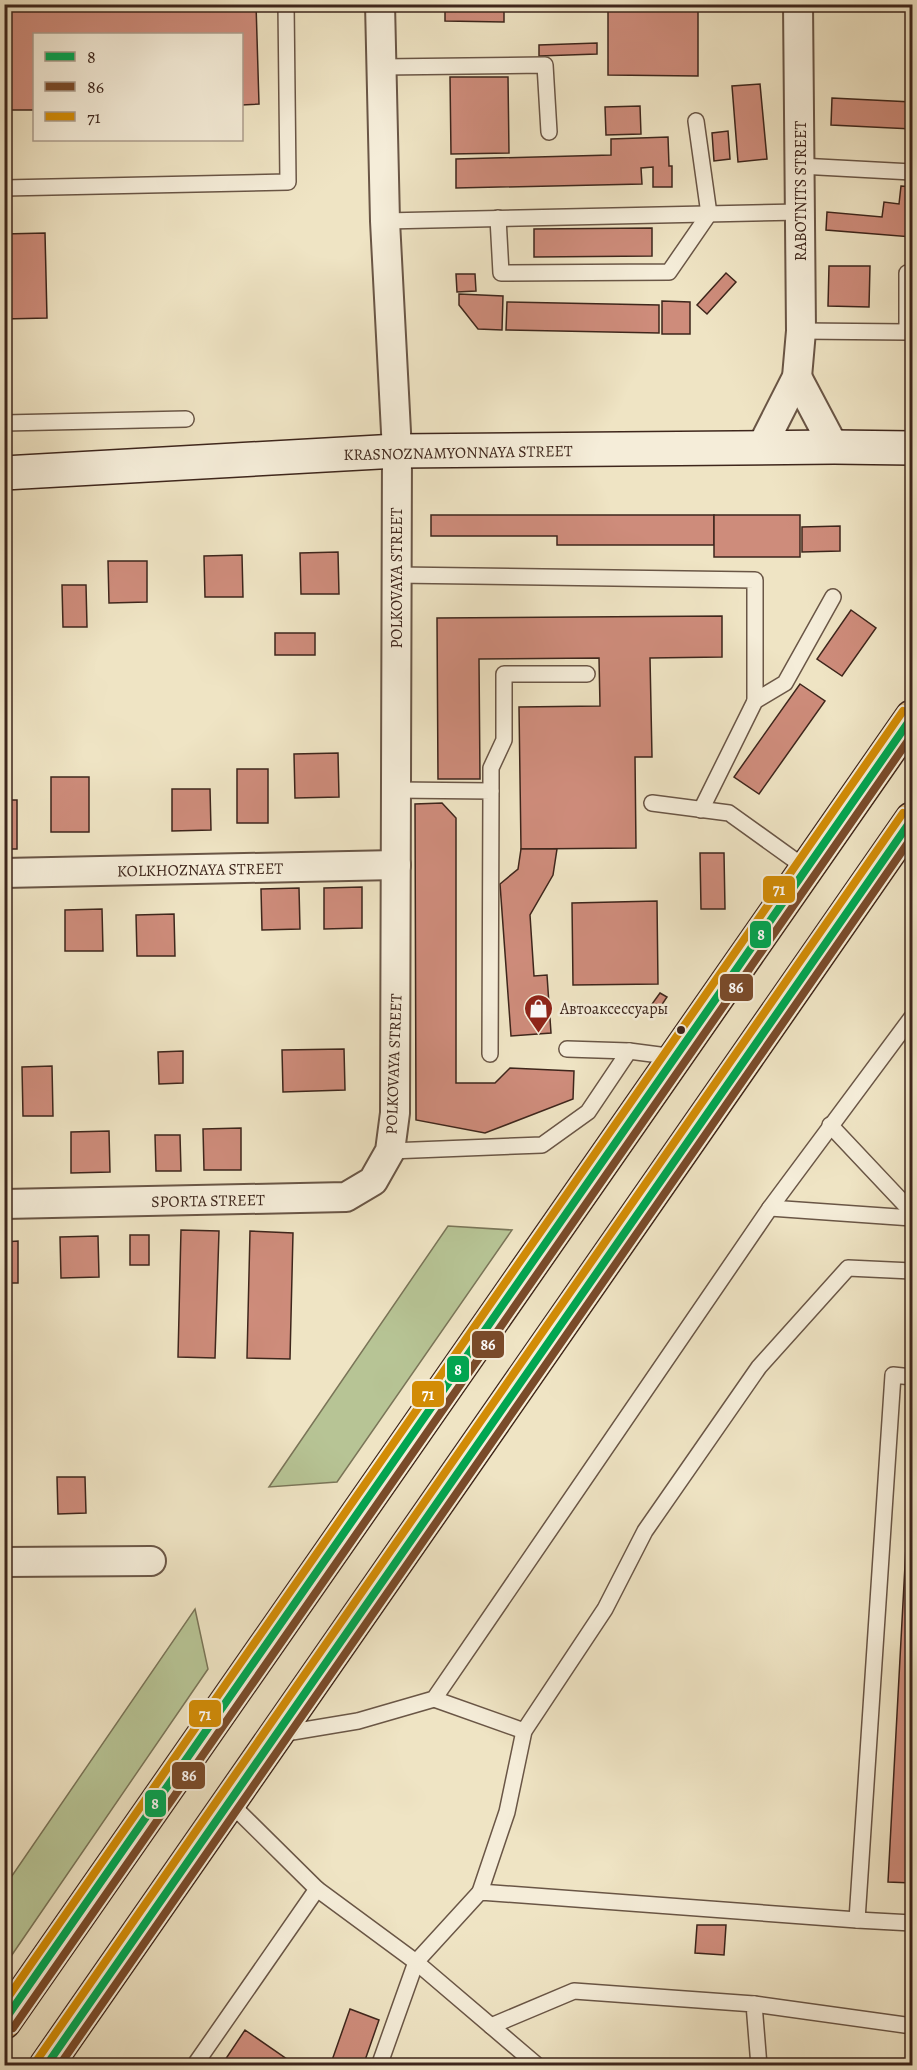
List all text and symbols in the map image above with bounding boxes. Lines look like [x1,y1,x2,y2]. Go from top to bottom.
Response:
legend [33,33,243,141]
text: 8 [87,45,96,69]
text: 86 [87,75,104,99]
text: 71 [87,105,101,129]
street label: RABOTNITS STREET [790,121,812,261]
street label: KRASNOZNAMYONNAYA STREET [343,440,573,466]
street label: POLKOVAYA STREET [386,507,408,648]
street label: KOLKHOZNAYA STREET [117,858,283,882]
line badge: 71 [762,875,796,904]
text: 71 [773,879,786,901]
line badge: 8 [749,920,772,949]
text: 8 [757,924,765,946]
line badge: 86 [719,973,754,1002]
text: 86 [728,977,744,999]
shop icon: Автоаксессуары [523,992,555,1034]
street label: POLKOVAYA STREET [381,993,407,1135]
place label: Автоаксессуары [559,998,668,1020]
unlabelled marker [675,1024,687,1036]
street label: SPORTA STREET [151,1189,265,1213]
line badge: 86 [471,1330,505,1359]
text: 86 [480,1334,496,1356]
line badge: 8 [446,1355,470,1383]
text: 8 [454,1359,462,1381]
line badge: 71 [411,1380,445,1408]
text: 71 [422,1384,435,1406]
line badge: 71 [188,1699,222,1728]
text: 71 [199,1704,212,1726]
line badge: 86 [171,1761,206,1790]
text: 86 [181,1765,197,1787]
line badge: 8 [144,1789,167,1818]
text: 8 [151,1793,159,1815]

